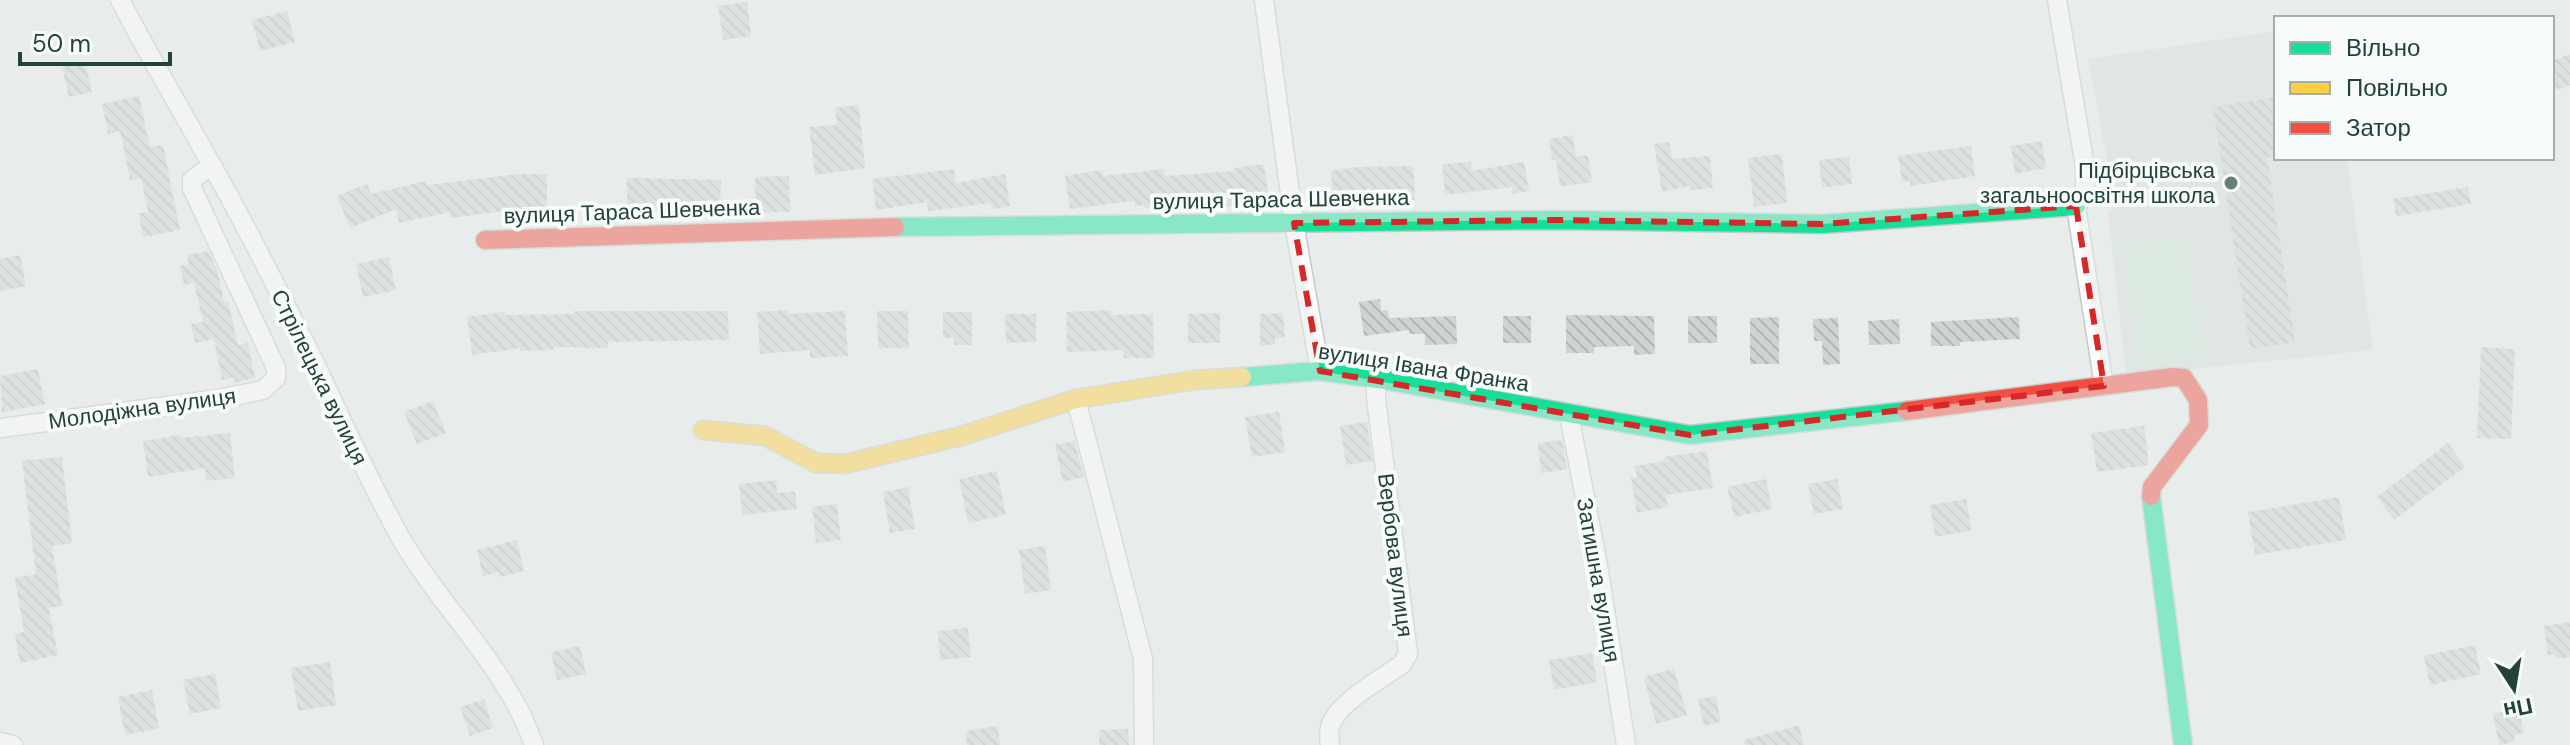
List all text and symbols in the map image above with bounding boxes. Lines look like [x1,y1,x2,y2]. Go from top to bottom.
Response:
scale bar [20,16,170,66]
legend [2274,16,2554,160]
text: 50 m [32,28,91,59]
text: Вільно [2346,32,2420,63]
text: Повільно [2346,72,2448,103]
text: Затор [2346,112,2411,143]
place label: Підбірцівська загальноосвітня школа [1980,156,2216,210]
marker: Підбірцівська загальноосвітня школа [2222,174,2240,192]
street label: вулиця Тараса Шевченка [1152,183,1410,216]
street label: вулиця Тараса Шевченка [503,193,762,230]
street label: Стрілецька вулиця [264,285,375,470]
street label: вулиця Івана Франка [1316,337,1532,399]
street label: Молодіжна вулиця [46,381,238,436]
street label: Вербова вулиця [1371,471,1420,639]
street label: Затишна вулиця [1570,496,1627,665]
north arrow [2474,649,2554,729]
text: Пн [2501,691,2535,725]

